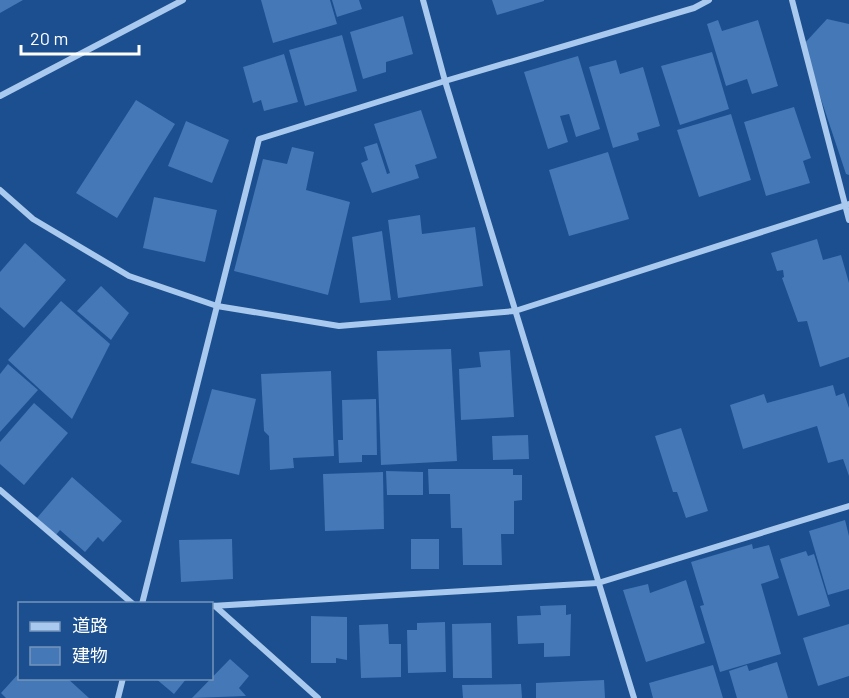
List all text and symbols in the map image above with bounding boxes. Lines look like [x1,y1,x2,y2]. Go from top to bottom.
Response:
scale bar [21,18,140,56]
text: 20 m [30,27,68,49]
legend [18,602,213,680]
text: 道路 [72,614,108,636]
text: 建物 [72,644,108,666]

